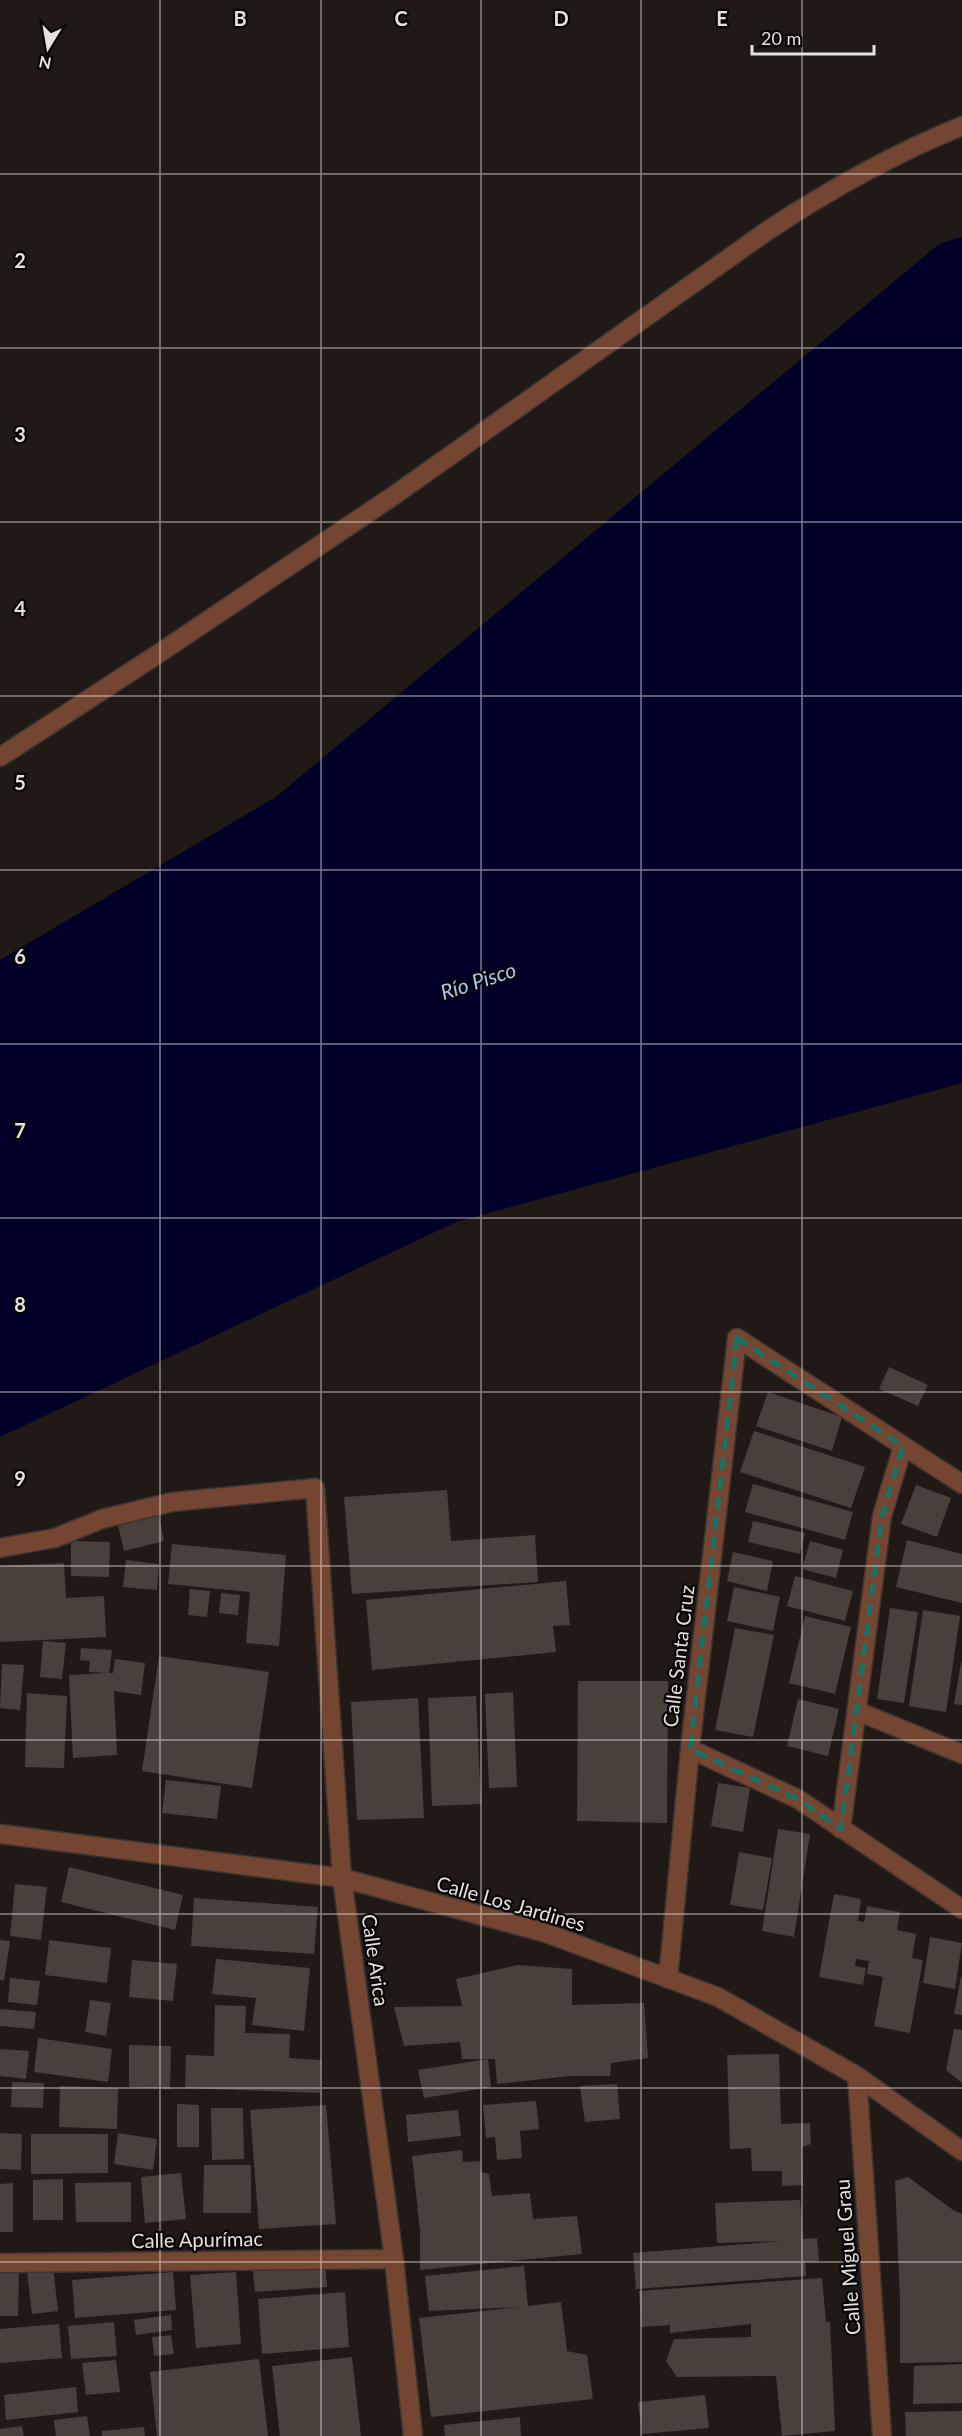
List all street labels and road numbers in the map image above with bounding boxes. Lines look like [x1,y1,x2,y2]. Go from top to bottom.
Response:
street label: Calle Santa Cruz [657,1584,699,1728]
street label: Calle Los Jardines [434,1870,588,1936]
street label: Calle Arica [358,1912,394,2008]
street label: Calle Miguel Grau [830,2178,864,2336]
street label: Calle Apurímac [131,2226,263,2252]

